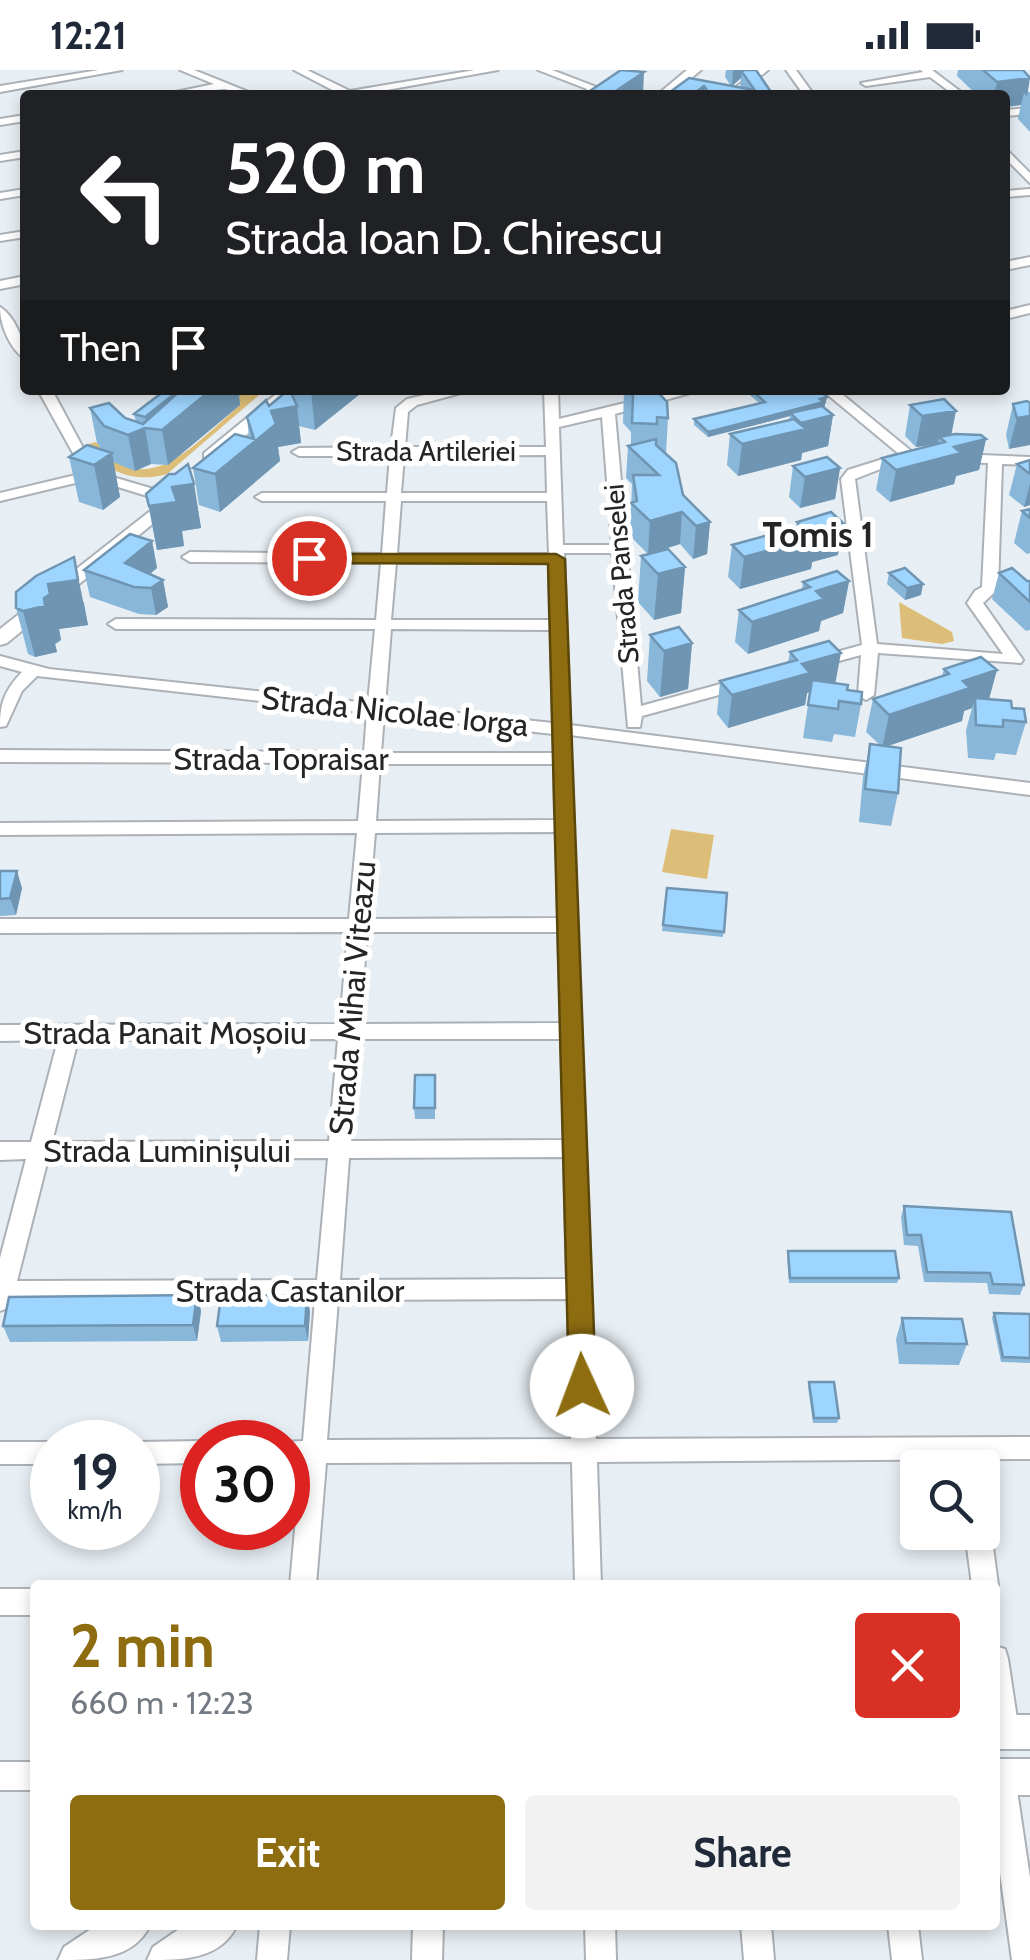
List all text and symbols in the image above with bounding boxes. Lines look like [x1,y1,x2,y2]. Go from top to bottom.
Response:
text: 12:21 [50,12,127,59]
text: 520 m [225,125,426,211]
icon: left [60,130,190,260]
text: Strada Ioan D. Chirescu [225,211,663,265]
icon: arrive [161,320,216,375]
text: Then [60,324,141,371]
street label: Strada Artileriei [336,434,516,468]
street label: Strada Panselei [596,483,646,665]
district label: Tomis 1 [762,513,874,556]
pin [267,516,352,601]
icon: arrive [282,531,337,586]
street label: Strada Nicolae Iorga [259,678,531,744]
street label: Strada Topraisar [173,739,390,778]
street label: Strada Mihai Viteazu [321,859,383,1137]
street label: Strada Panait Moșoiu [23,1013,307,1054]
street label: Strada Luminișului [43,1131,291,1172]
street label: Strada Castanilor [176,1271,405,1310]
position arrow [530,1334,634,1438]
speed limit sign: 30 [180,1420,310,1550]
text: 19 [72,1442,118,1503]
map controls [900,1450,1000,1550]
button: search [900,1450,1000,1550]
text: km/h [68,1495,122,1525]
text: 2 min [70,1609,215,1682]
button: close [855,1613,960,1718]
text: 660 m · 12:23 [70,1683,254,1722]
button: Exit [70,1795,505,1910]
button: Share [525,1795,960,1910]

